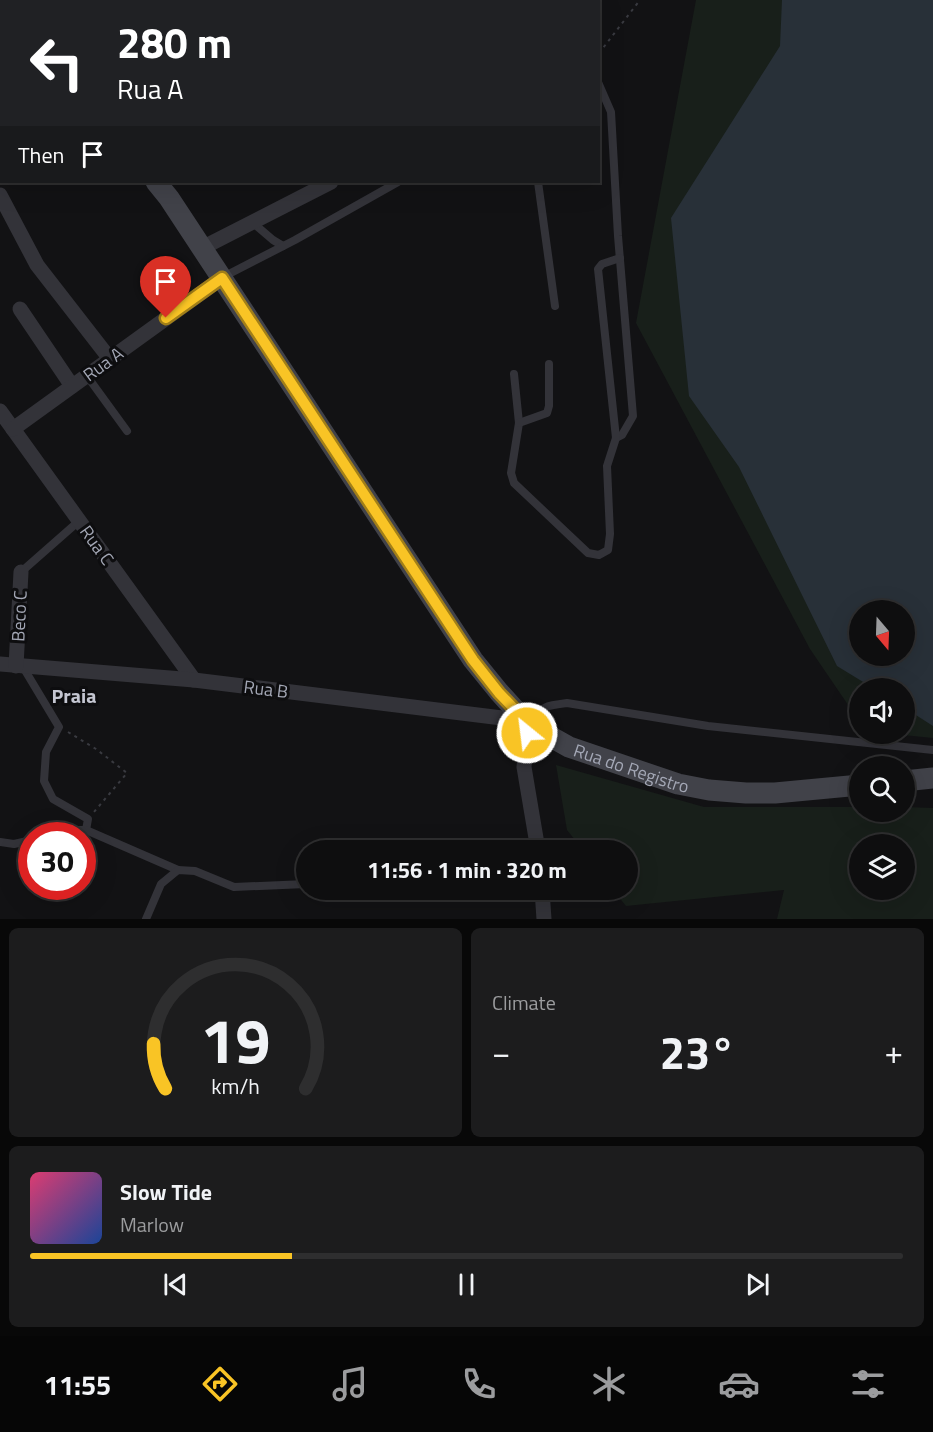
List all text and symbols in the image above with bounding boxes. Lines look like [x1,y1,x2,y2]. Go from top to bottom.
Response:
text: 280 m [117,10,232,74]
icon: left [18,24,96,102]
text: Rua A [117,68,183,109]
text: Then [18,138,64,172]
icon: arrive [76,138,109,171]
pin [140,256,191,318]
icon: arrive [149,265,182,298]
street label: Rua A [77,340,129,388]
street label: Rua C [73,520,121,571]
street label: Beco C [4,590,34,642]
north arrow [849,600,915,666]
map controls [849,600,915,900]
street label: Rua B [242,673,290,705]
button: sound [849,678,915,744]
district label: Praia [52,680,96,711]
position arrow [495,701,559,765]
street label: Rua do Registro [570,736,691,799]
button: search [849,756,915,822]
speed limit sign: 30 [18,822,96,900]
button: layers [849,834,915,900]
text: 11:56 · 1 min · 320 m [367,853,567,887]
text: Climate [492,987,556,1018]
text: 19 [201,992,270,1087]
text: 23° [660,1018,735,1086]
text: − [492,1027,510,1077]
text: + [885,1027,903,1077]
text: km/h [211,1071,260,1103]
text: Slow Tide [120,1175,212,1209]
text: Marlow [120,1209,184,1240]
icon: previous [159,1268,192,1301]
icon: pause [450,1268,483,1301]
icon: next [741,1268,774,1301]
icon: directions [199,1363,241,1405]
icon: music [329,1363,371,1405]
icon: phone [458,1363,500,1405]
icon: climate [588,1363,630,1405]
icon: car [718,1363,760,1405]
icon: filters [847,1363,889,1405]
text: 11:55 [44,1364,111,1405]

